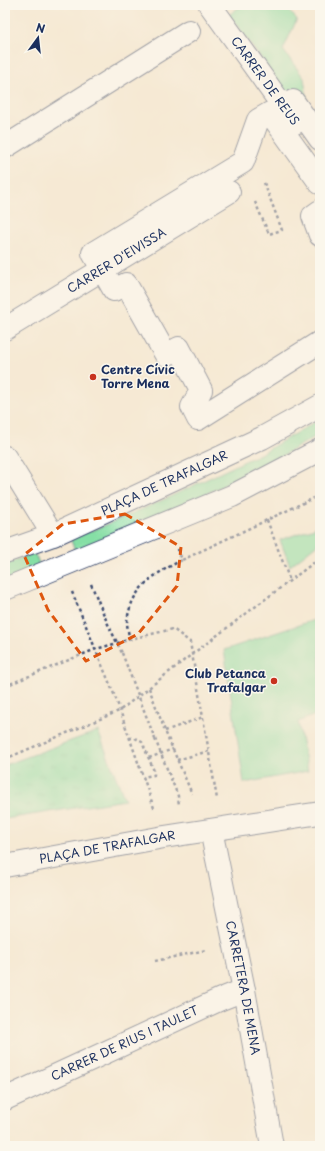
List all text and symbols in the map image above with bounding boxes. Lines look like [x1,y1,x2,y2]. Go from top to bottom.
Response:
north arrow [18,18,58,58]
text: N [34,19,47,37]
street label: CARRER DE REUS [227,32,304,129]
street label: CARRER D'EIVISSA [63,223,169,297]
place label: Centre Cívic Torre Mena [101,360,175,392]
marker: Centre Cívic Torre Mena [88,372,98,382]
street label: PLAÇA DE TRAFALGAR [98,445,230,519]
place label: Club Petanca Trafalgar [185,664,267,696]
marker: Club Petanca Trafalgar [269,676,279,686]
street label: PLAÇA DE TRAFALGAR [38,825,176,868]
street label: CARRETERA DE MENA [222,919,265,1056]
street label: CARRER DE RIUS I TAULET [48,1000,202,1085]

